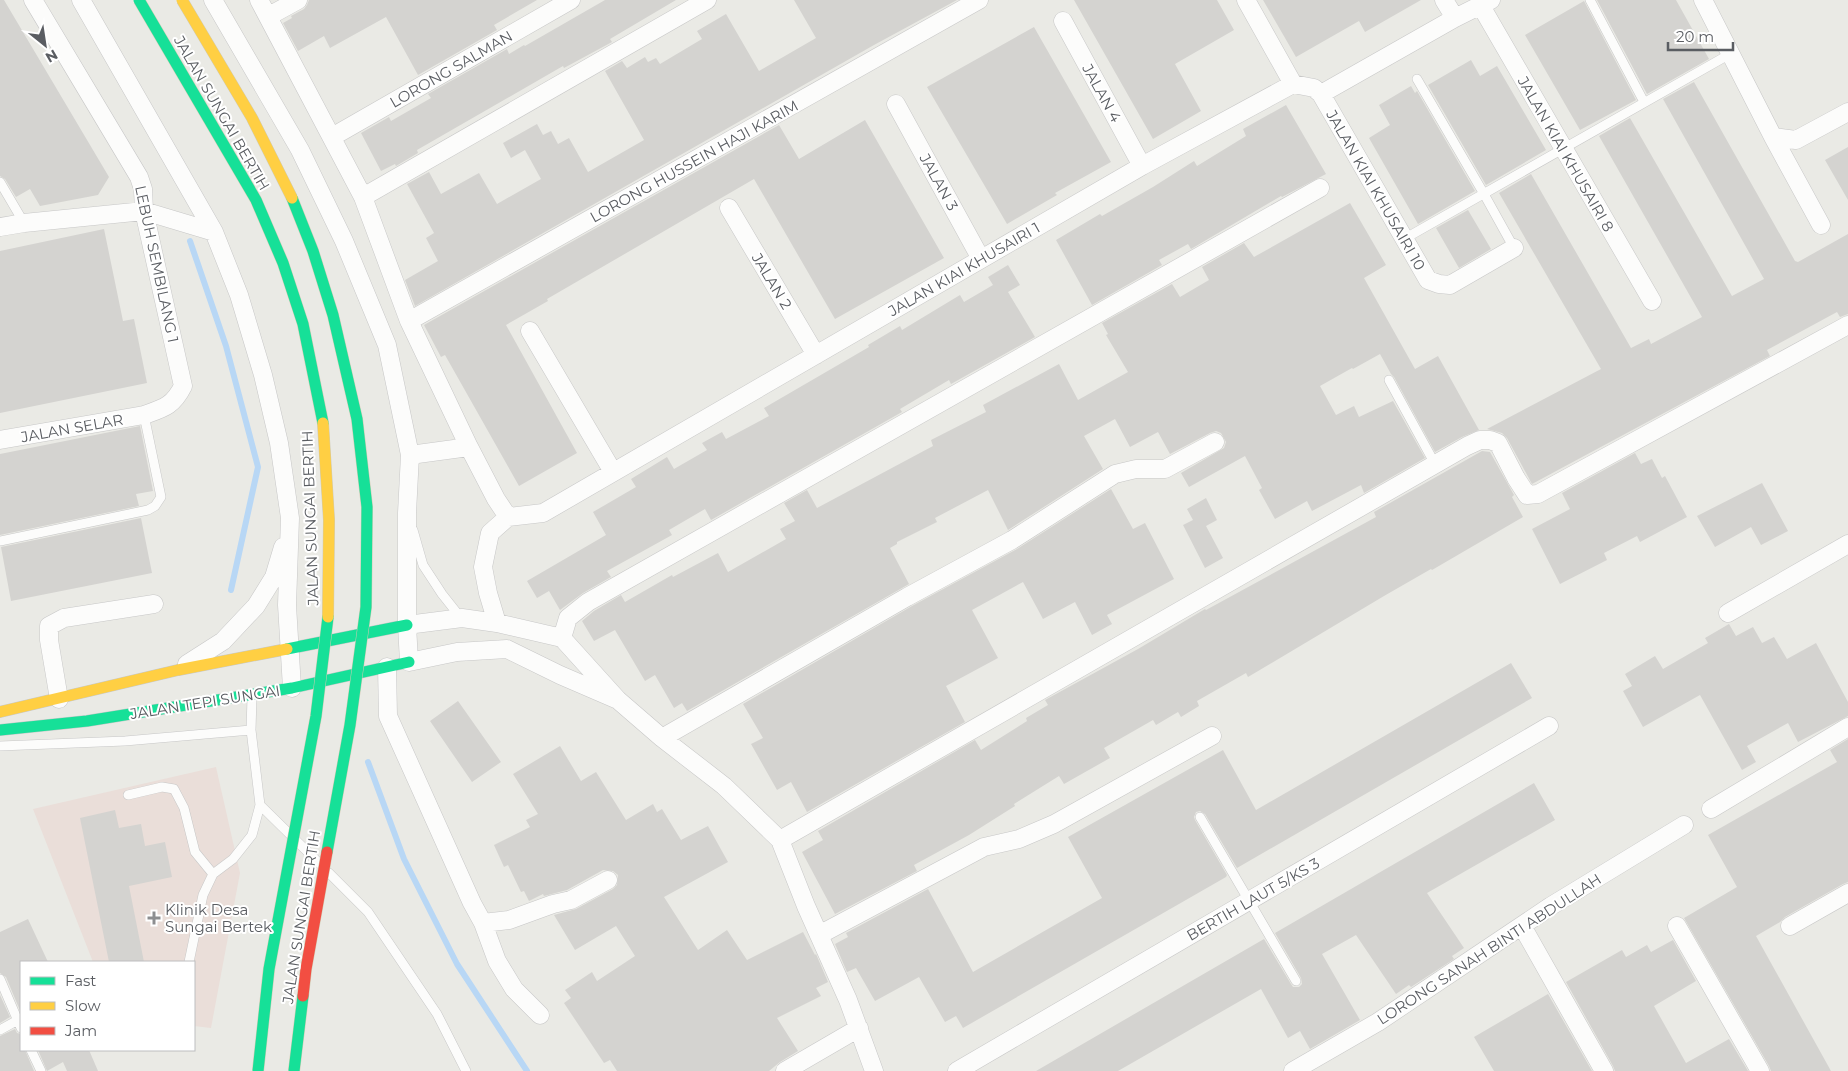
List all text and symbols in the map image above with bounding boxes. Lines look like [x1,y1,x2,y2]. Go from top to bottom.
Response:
north arrow [20,20,70,70]
scale bar [1668,20,1733,52]
street label: LORONG SALMAN [386,26,516,112]
text: 20 m [1676,27,1714,46]
street label: JALAN SUNGAI BERTIH [169,31,274,194]
text: N [42,46,61,67]
street label: JALAN 4 [1078,60,1126,126]
street label: JALAN KIAI KHUSAIRI 8 [1513,72,1618,235]
street label: LORONG HUSSEIN HAJI KARIM [586,96,802,226]
street label: JALAN KIAI KHUSAIRI 10 [1322,106,1430,274]
street label: JALAN 3 [915,149,962,214]
street label: LEBUH SEMBILANG 1 [131,184,183,344]
street label: JALAN KIAI KHUSAIRI 1 [884,218,1043,321]
street label: JALAN 2 [747,249,796,313]
street label: JALAN SELAR [18,410,125,447]
street label: JALAN SUNGAI BERTIH [297,430,323,607]
street label: JALAN TEPI SUNGAI [128,681,281,723]
street label: JALAN SUNGAI BERTIH [278,829,324,1006]
street label: BERTIH LAUT 5/KS 3 [1183,853,1323,945]
street label: LORONG SANAH BINTI ABDULLAH [1373,869,1605,1029]
place label: Klinik Desa Sungai Bertek [165,900,272,936]
marker: Klinik Desa Sungai Bertek [147,911,161,925]
legend [20,961,195,1051]
text: Fast [65,971,96,990]
text: Slow [65,996,101,1015]
text: Jam [64,1021,97,1040]

